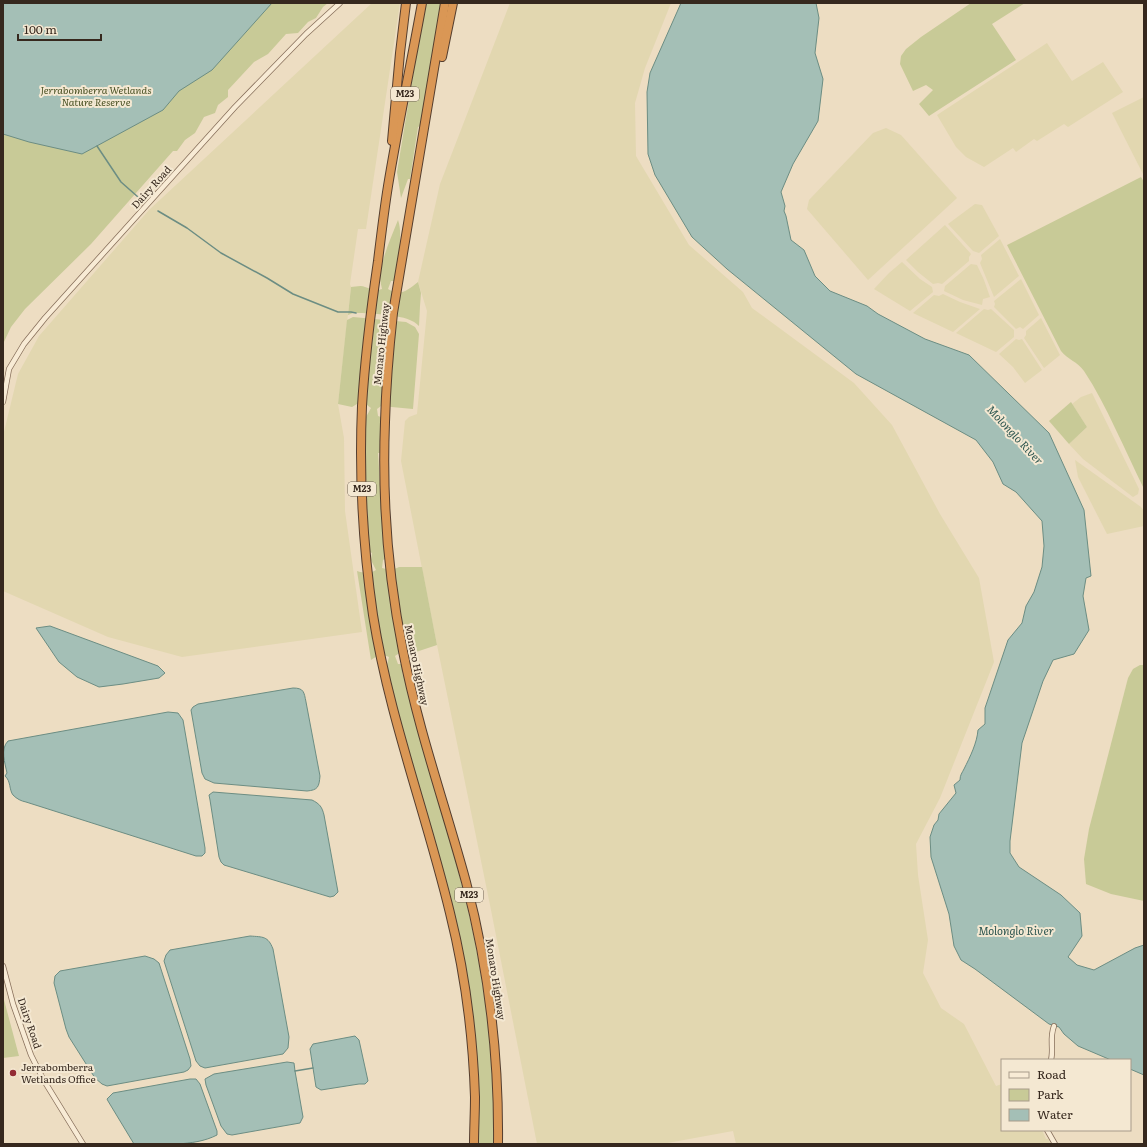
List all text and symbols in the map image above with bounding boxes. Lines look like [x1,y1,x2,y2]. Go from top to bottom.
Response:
scale bar [18,16,101,42]
text: 100 m [24,20,57,38]
park label: Jerrabomberra Wetlands Nature Reserve [40,82,152,109]
road number: M23 [391,87,419,101]
street label: Dairy Road [127,162,174,211]
street label: Monaro Highway [369,302,392,386]
water label: Molonglo River [984,401,1047,467]
road number: M23 [348,482,376,496]
street label: Monaro Highway [402,623,433,707]
road number: M23 [455,888,483,902]
water label: Molonglo River [978,922,1054,938]
street label: Monaro Highway [483,937,510,1021]
street label: Dairy Road [15,995,46,1050]
place label: Jerrabomberra Wetlands Office [21,1059,96,1086]
legend [1001,1059,1131,1131]
text: Road [1037,1065,1067,1083]
marker: Jerrabomberra Wetlands Office [8,1068,18,1078]
text: Park [1037,1085,1064,1103]
text: Water [1037,1105,1073,1123]

